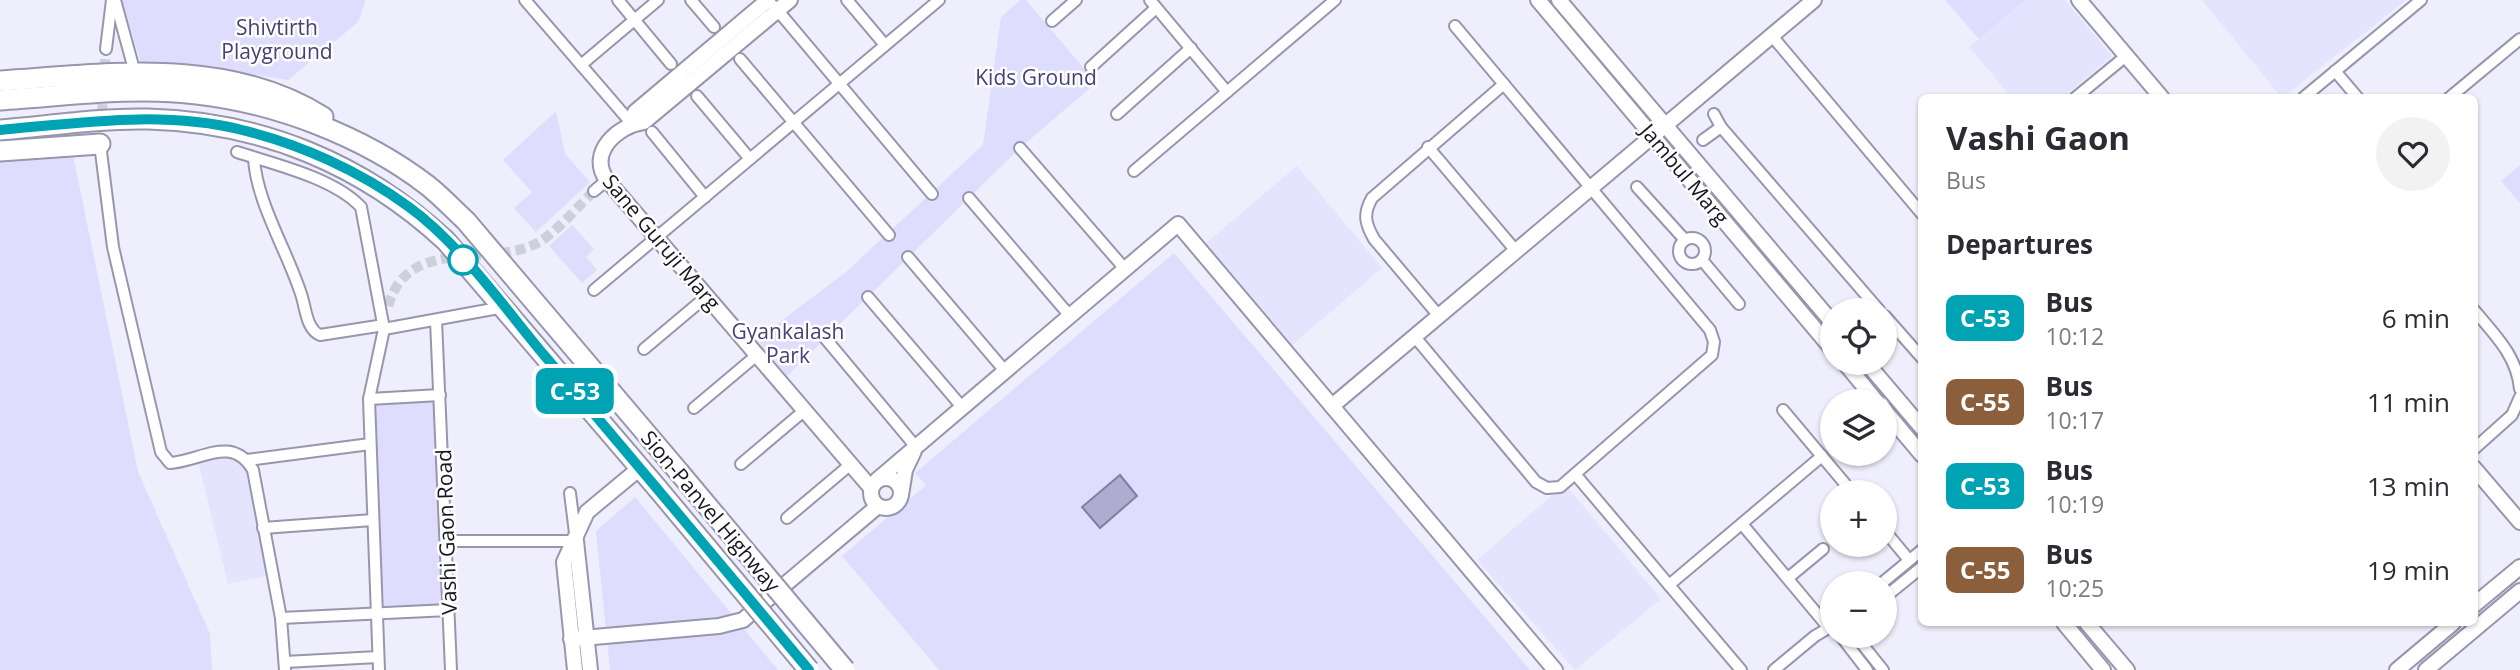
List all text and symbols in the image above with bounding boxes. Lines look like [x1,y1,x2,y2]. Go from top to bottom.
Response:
park label: Shivtirth Playground [221,13,333,65]
park label: Kids Ground [975,63,1097,91]
text: Vashi Gaon [1946,115,2130,160]
street label: Jambul Marg [1633,116,1736,230]
button: heart [2376,117,2450,191]
text: Bus [1946,164,1986,196]
street label: Sane Guruji Marg [597,168,727,316]
text: Departures [1946,226,2093,262]
unlabelled marker [448,245,478,275]
text: Bus [2045,284,2093,320]
map controls [1820,298,1897,648]
button: locate [1820,298,1897,375]
text: 6 min [2382,300,2450,336]
text: C-53 [1960,301,2010,334]
park label: Gyankalash Park [732,317,844,369]
text: 10:12 [2045,320,2104,352]
line badge: C-53 [526,368,624,414]
text: Bus [2045,368,2093,404]
text: C-53 [550,374,600,407]
text: 11 min [2367,384,2450,420]
text: C-55 [1960,385,2010,418]
button: layers [1820,389,1897,466]
text: 10:17 [2045,404,2104,436]
street label: Sion-Panvel Highway [635,424,787,598]
street label: Vashi Gaon Road [429,449,463,615]
text: Bus [2045,452,2093,488]
text: 13 min [2367,468,2450,504]
text: C-53 [1960,469,2010,502]
button: + [1820,480,1897,557]
text: 10:19 [2045,488,2104,520]
text: Bus [2045,536,2093,572]
text: 19 min [2367,552,2450,588]
text: C-55 [1960,553,2010,586]
button: − [1820,571,1897,648]
text: 10:25 [2045,572,2104,604]

